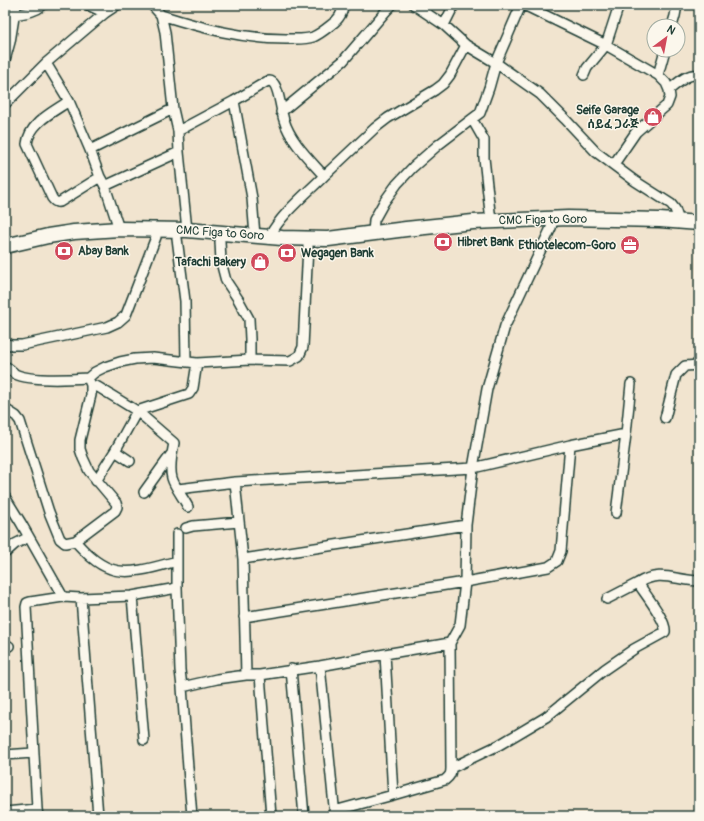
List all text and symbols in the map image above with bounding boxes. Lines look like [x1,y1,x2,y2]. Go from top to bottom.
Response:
north arrow [646,18,686,58]
text: N [664,22,678,38]
place label: Seife Garage ሰይፈ ጋራጅ [576,103,640,132]
shop icon: Seife Garage ሰይፈ ጋራጅ [642,106,664,128]
street label: CMC Figa to Goro [499,212,588,228]
street label: CMC Figa to Goro [175,222,265,244]
bank icon: Hibret Bank [432,231,454,253]
office icon: Ethiotelecom-Goro [619,234,641,256]
place label: Hibret Bank [457,235,515,250]
place label: Ethiotelecom-Goro [518,238,617,253]
bank icon: Abay Bank [53,240,75,262]
bank icon: Wegagen Bank [276,242,298,264]
place label: Abay Bank [78,244,130,259]
place label: Wegagen Bank [301,246,375,261]
shop icon: Tafachi Bakery [249,251,271,273]
place label: Tafachi Bakery [174,255,247,270]

